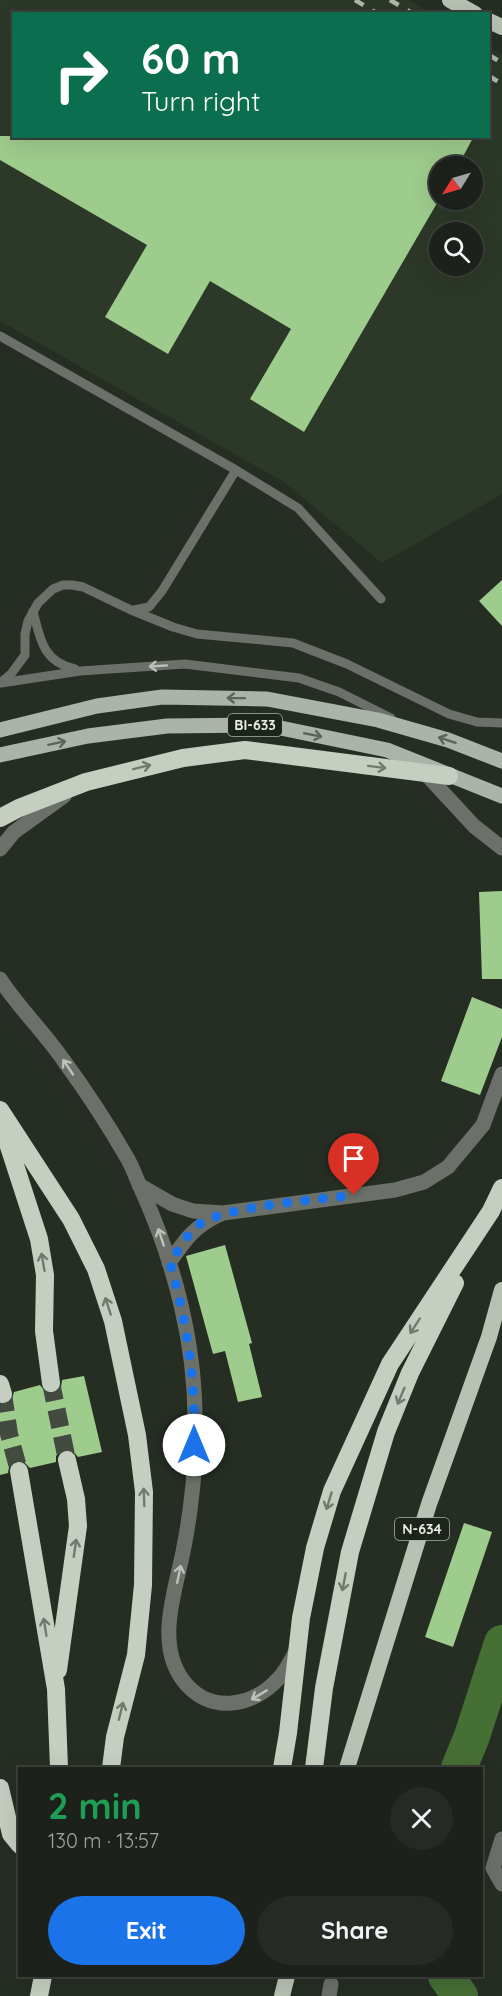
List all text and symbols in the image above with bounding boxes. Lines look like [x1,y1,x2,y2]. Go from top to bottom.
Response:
text: 60 m [141,32,241,85]
icon: right [42,36,120,114]
text: Turn right [141,84,260,118]
north arrow [429,156,483,210]
map controls [429,156,483,276]
button: search [429,222,483,276]
one-way arrow [149,660,169,671]
one-way arrow [227,693,247,704]
road number: BI-633 [228,714,282,736]
one-way arrow [303,730,322,741]
one-way arrow [438,734,457,745]
one-way arrow [47,737,66,748]
one-way arrow [132,760,151,772]
one-way arrow [366,761,386,772]
one-way arrow [62,1059,74,1076]
pin [328,1133,379,1195]
icon: arrive [337,1142,370,1175]
one-way arrow [155,1228,166,1247]
one-way arrow [37,1253,48,1273]
one-way arrow [102,1297,113,1316]
one-way arrow [409,1318,421,1334]
one-way arrow [395,1386,406,1405]
position arrow [162,1413,226,1477]
one-way arrow [139,1488,150,1508]
one-way arrow [323,1491,334,1510]
road number: N-634 [395,1518,449,1540]
one-way arrow [70,1539,81,1559]
one-way arrow [174,1565,185,1585]
one-way arrow [338,1572,349,1592]
one-way arrow [40,1618,51,1637]
one-way arrow [250,1688,267,1701]
one-way arrow [116,1702,128,1721]
text: 2 min [48,1783,142,1828]
button: close [390,1787,453,1850]
text: 130 m · 13:57 [48,1828,159,1853]
button: Exit [48,1896,245,1965]
button: Share [257,1896,453,1965]

